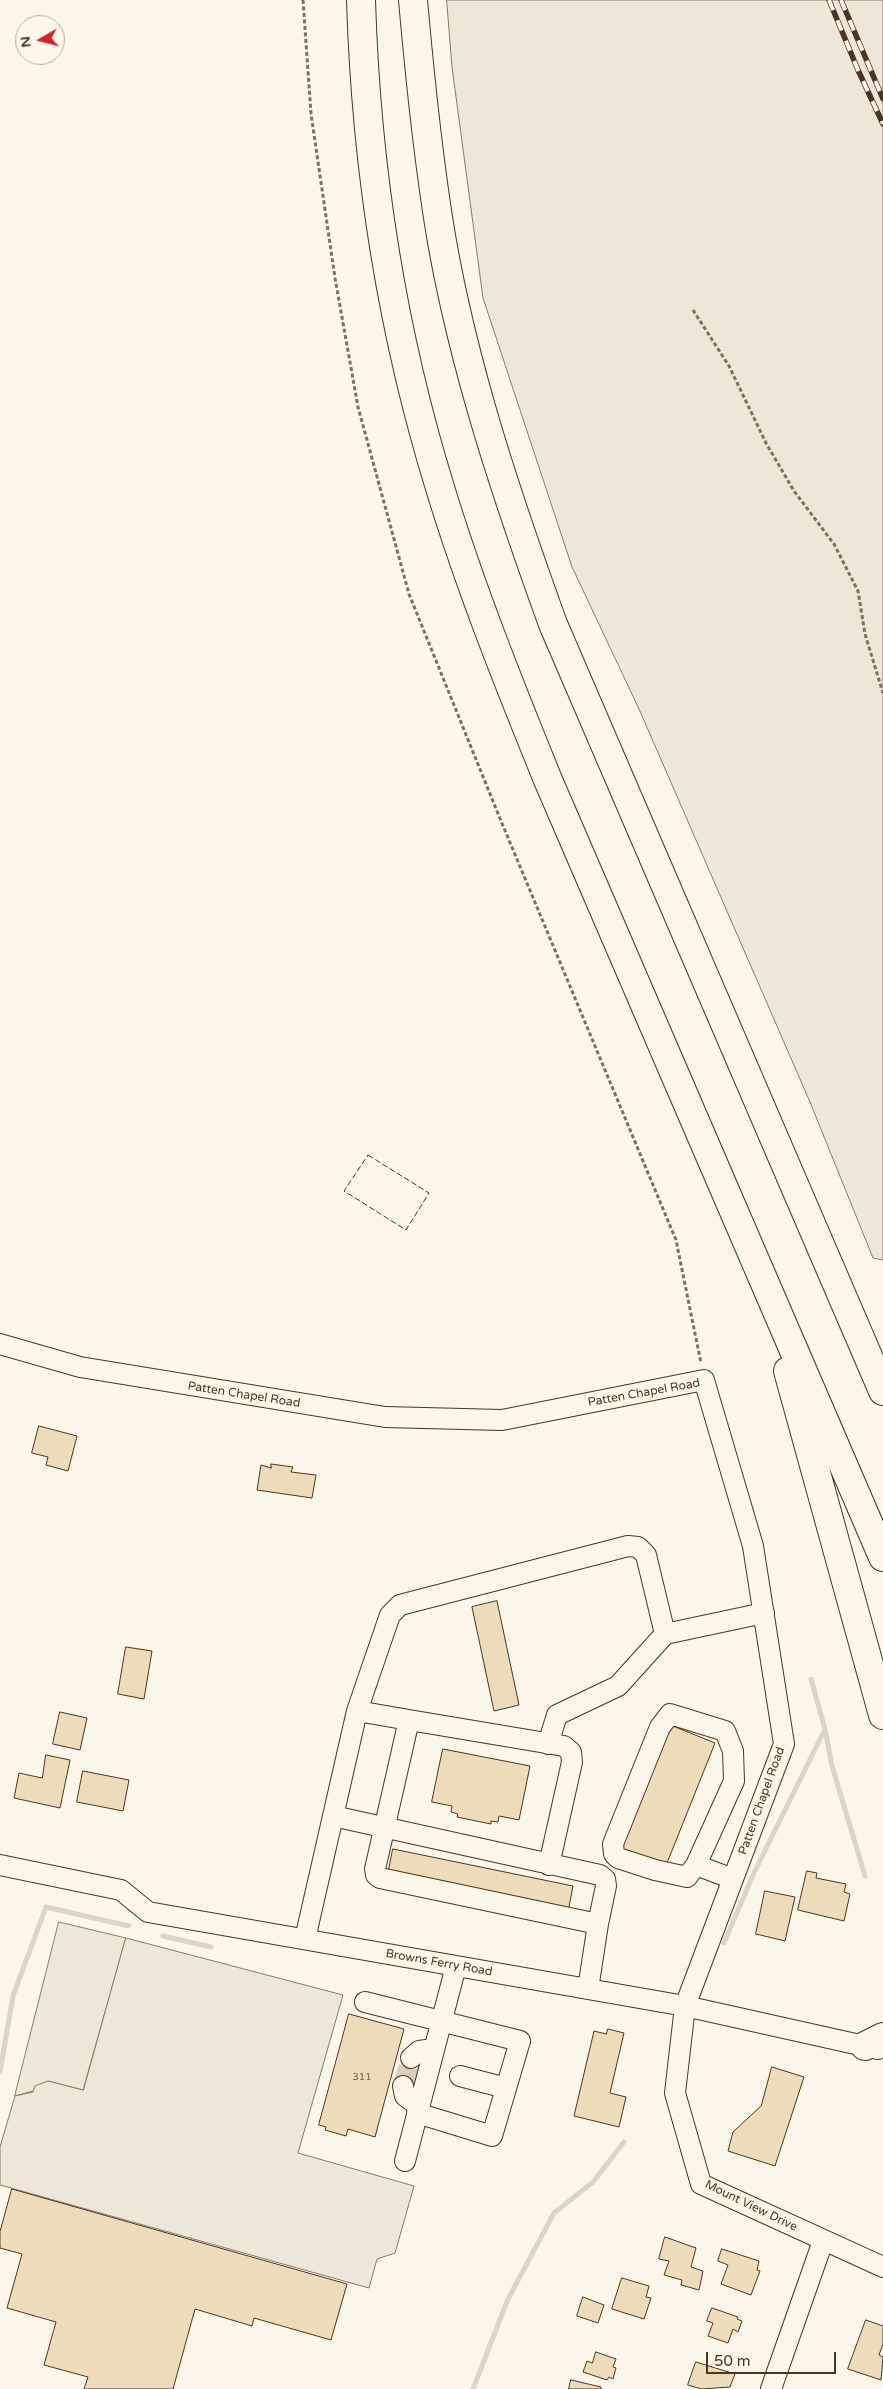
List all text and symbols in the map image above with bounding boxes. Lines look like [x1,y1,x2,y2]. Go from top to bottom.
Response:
north arrow [15,15,65,65]
text: N [16,35,35,49]
street label: Patten Chapel Road [587,1376,701,1410]
street label: Patten Chapel Road [187,1379,301,1411]
street label: Patten Chapel Road [736,1745,788,1857]
street label: Browns Ferry Road [385,1947,493,1979]
house number: 311 [353,2071,371,2083]
street label: Mount View Drive [702,2177,800,2235]
scale bar [708,2342,838,2374]
text: 50 m [714,2352,751,2370]

